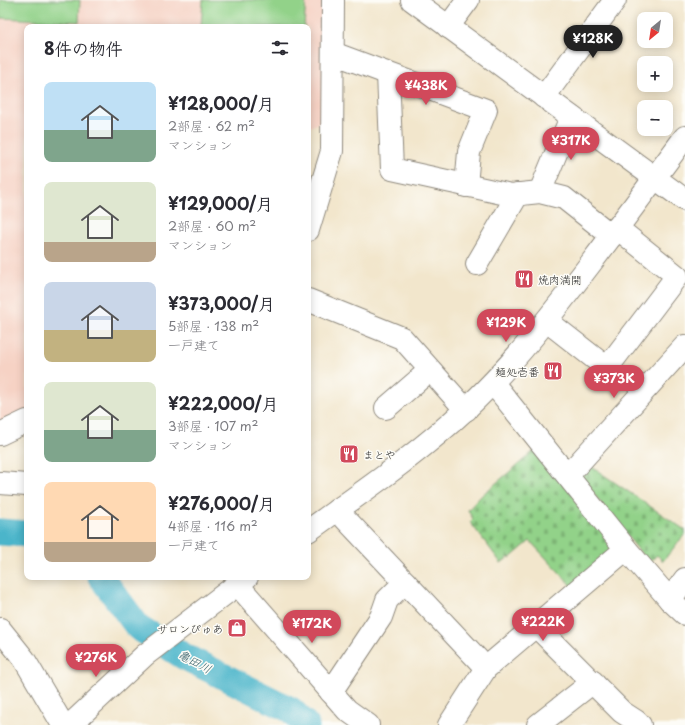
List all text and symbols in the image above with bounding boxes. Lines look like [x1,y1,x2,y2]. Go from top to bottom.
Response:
north arrow [637,12,673,48]
map controls [637,12,673,136]
pin: ¥128K [565,25,621,59]
text: ¥128K [573,28,613,47]
text: 8件の物件 [44,35,123,61]
icon: filters [269,37,291,59]
button: + [637,56,673,92]
pin: ¥438K [398,72,454,106]
text: ¥438K [404,75,448,94]
text: ¥128,000/月 [168,90,274,116]
icon: home [76,98,124,146]
button: − [637,100,673,136]
text: 2部屋 · 62 m² [168,116,255,135]
pin: ¥317K [543,127,599,161]
text: ¥317K [551,130,591,149]
text: マンション [168,135,232,154]
text: ¥129,000/月 [168,190,273,216]
icon: home [76,198,124,246]
text: 2部屋 · 60 m² [168,216,256,235]
text: マンション [168,235,232,254]
restaurant icon: 焼肉満開 [513,268,535,290]
place label: 焼肉満開 [538,271,582,288]
text: ¥373,000/月 [168,290,275,316]
icon: home [76,298,124,346]
pin: ¥129K [478,309,534,343]
text: ¥129K [486,312,526,331]
text: 5部屋 · 138 m² [168,316,259,335]
text: 一戸建て [168,335,220,354]
restaurant icon: 麺処壱番 [542,360,564,382]
place label: 麺処壱番 [495,363,539,380]
pin: ¥373K [586,365,642,399]
text: ¥373K [593,368,635,387]
text: ¥222,000/月 [168,390,279,416]
icon: home [76,398,124,446]
text: 3部屋 · 107 m² [168,416,258,435]
text: マンション [168,435,232,454]
restaurant icon: まとや [338,443,360,465]
place label: まとや [363,446,396,463]
text: ¥276,000/月 [168,490,275,516]
icon: home [76,498,124,546]
text: 4部屋 · 116 m² [168,516,258,535]
text: 一戸建て [168,535,220,554]
pin: ¥222K [515,608,571,642]
pin: ¥172K [284,610,340,644]
text: ¥222K [521,611,565,630]
text: ¥172K [292,613,332,632]
shop icon: サロンぴゅあ [226,617,248,639]
place label: サロンぴゅあ [157,620,223,637]
pin: ¥276K [68,644,124,678]
water label: 亀田川 [175,645,215,677]
text: ¥276K [75,647,117,666]

